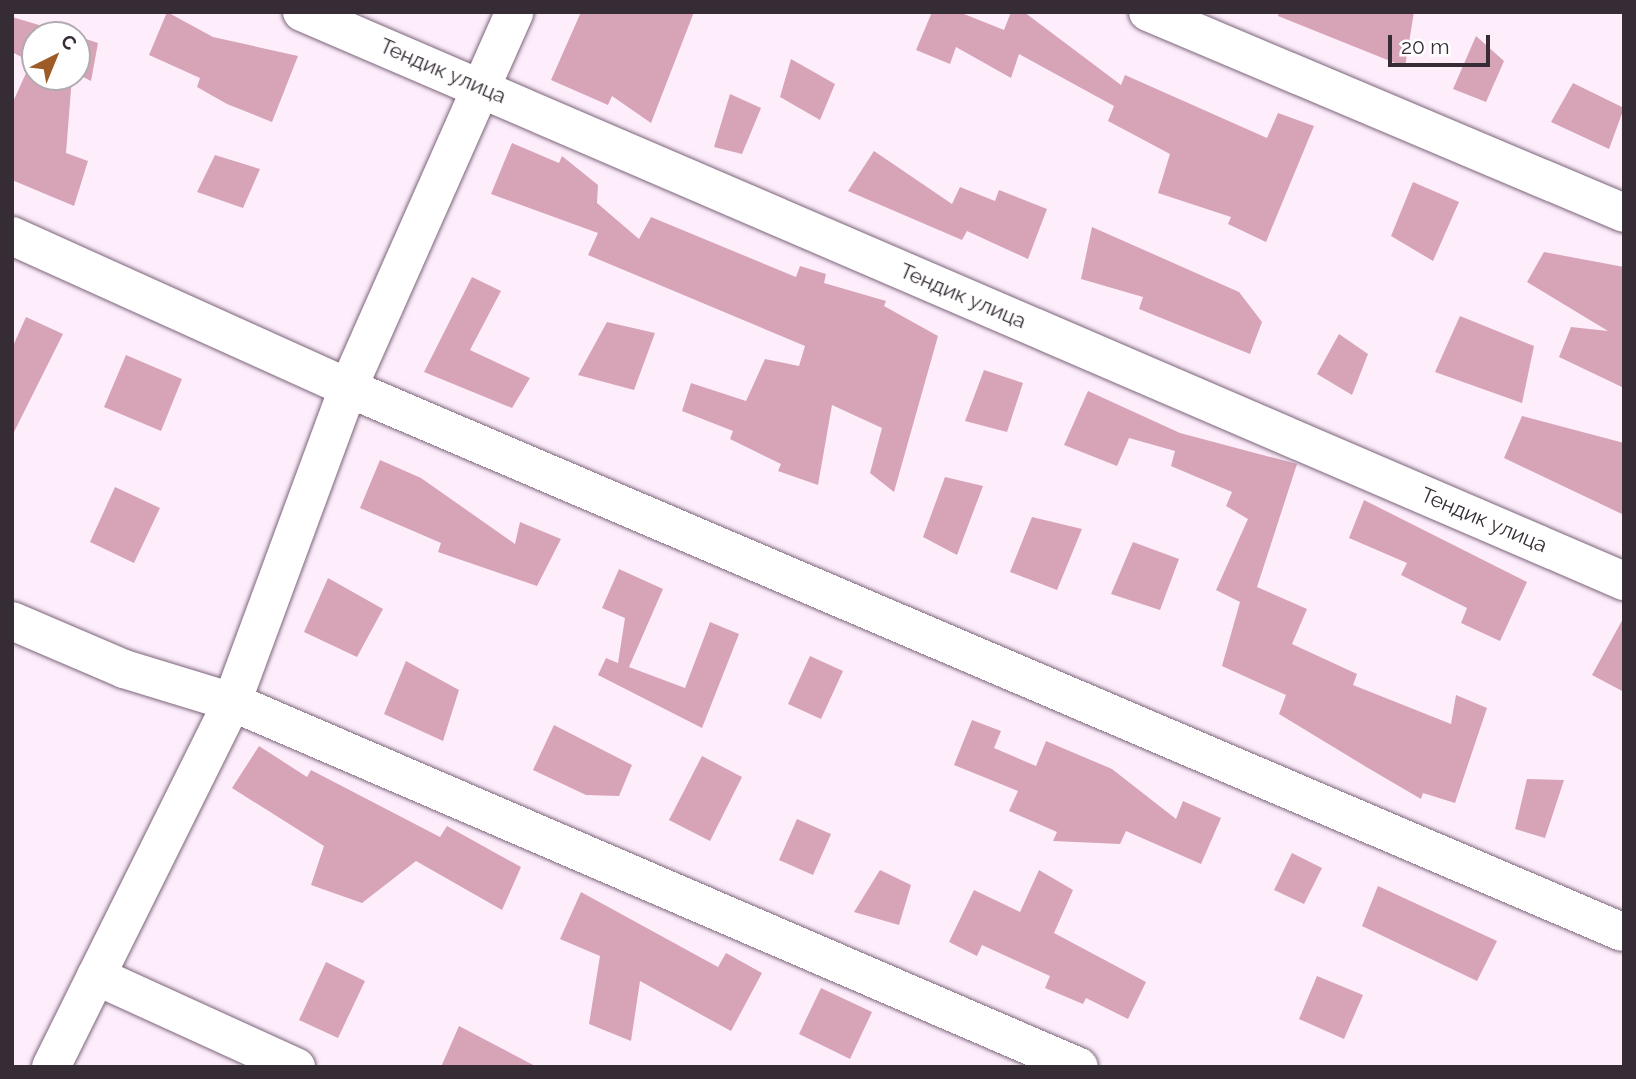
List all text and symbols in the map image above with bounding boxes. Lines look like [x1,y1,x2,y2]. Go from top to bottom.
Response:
north arrow [21,21,91,91]
scale bar [1391,21,1492,65]
text: С [57,30,81,55]
street label: Тендик улица [376,33,510,109]
text: 20 m [1401,34,1449,59]
street label: Тендик улица [896,258,1030,334]
street label: Тендик улица [1417,482,1551,558]

